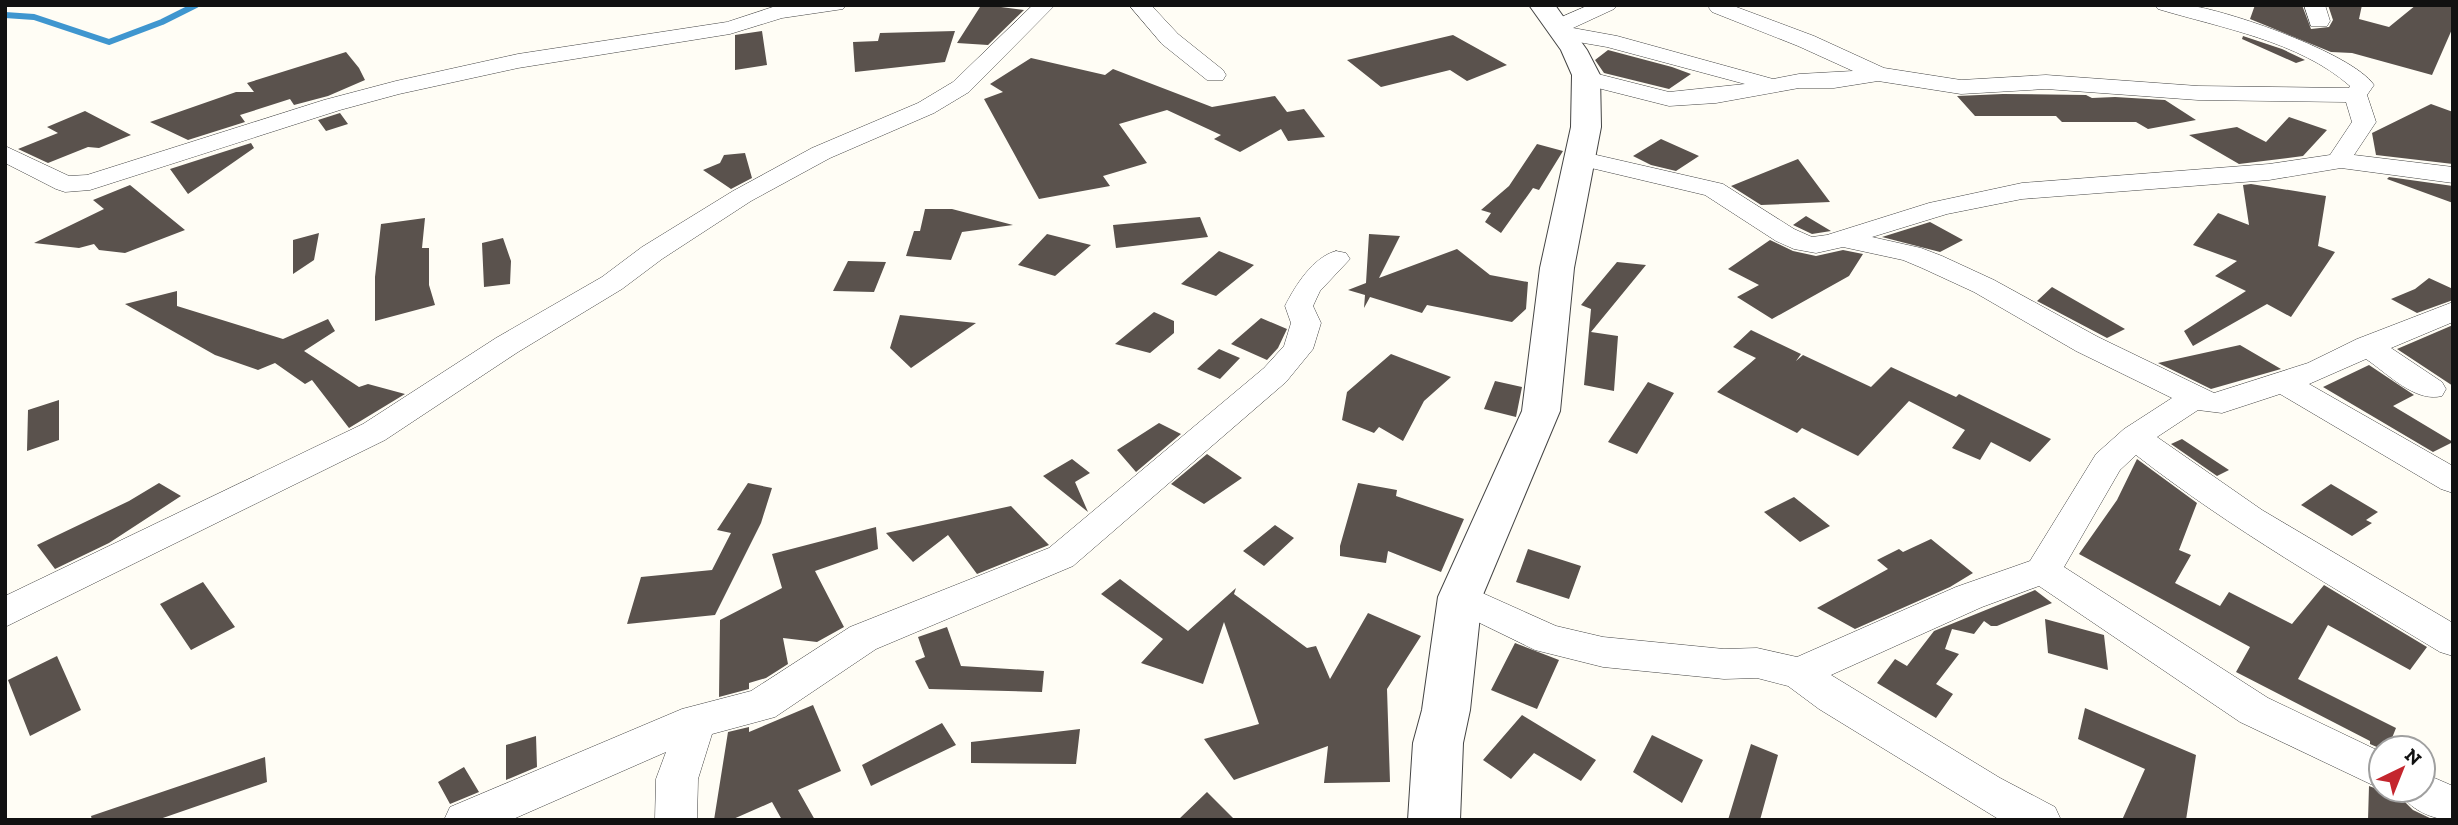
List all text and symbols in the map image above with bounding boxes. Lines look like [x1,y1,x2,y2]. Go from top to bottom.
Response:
north arrow [2367,734,2437,804]
text: N [2400,744,2426,770]

